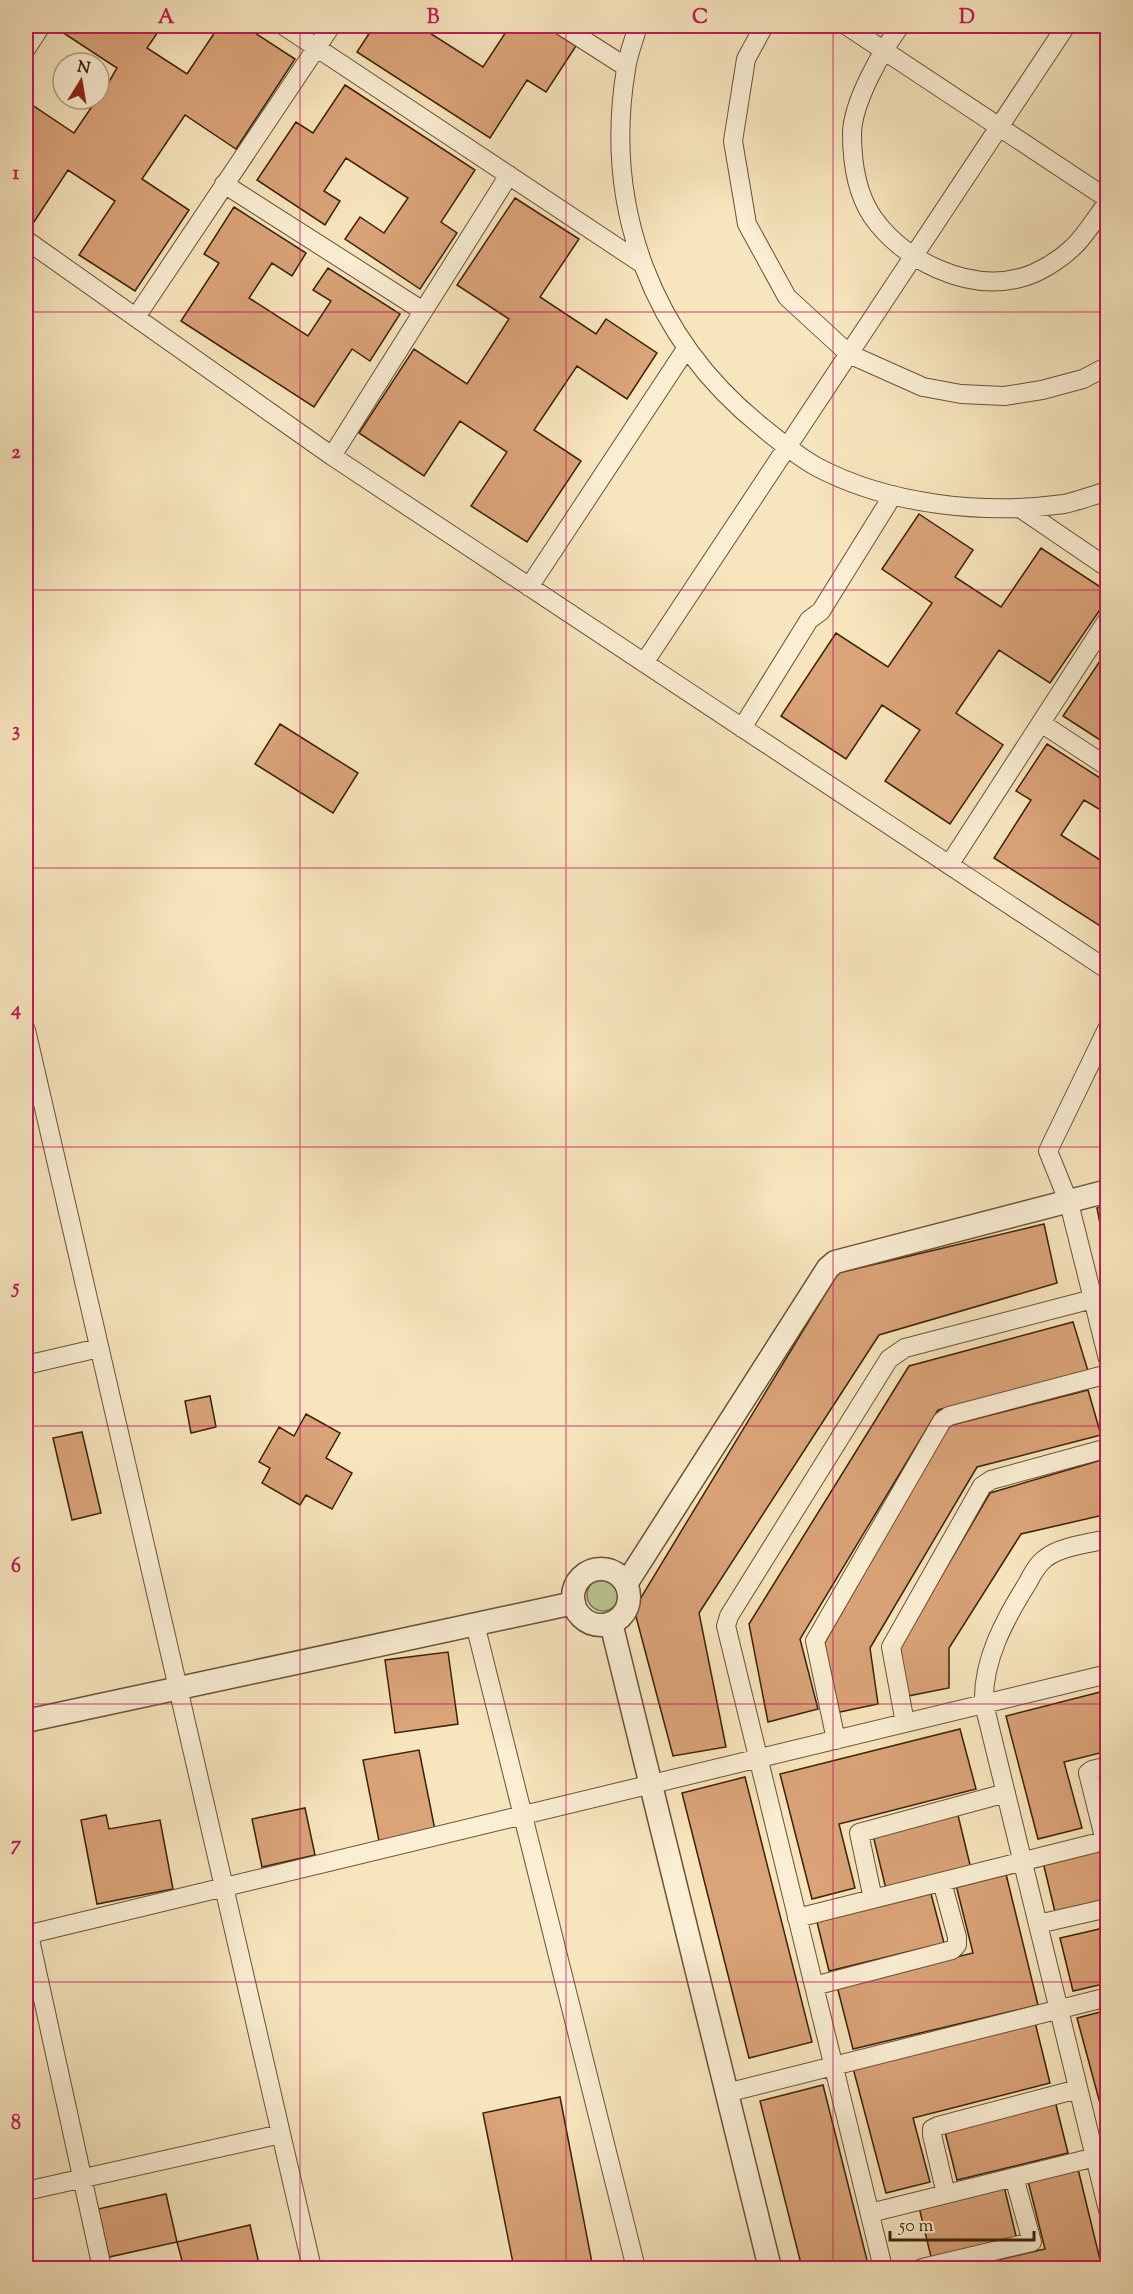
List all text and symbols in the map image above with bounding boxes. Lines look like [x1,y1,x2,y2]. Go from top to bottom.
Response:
text: A [158,4,175,33]
text: B [427,4,440,33]
text: C [692,4,708,33]
text: D [959,4,975,33]
north arrow [51,51,111,111]
text: N [75,56,92,81]
text: 1 [13,160,20,189]
text: 2 [11,439,21,468]
text: 3 [12,717,20,746]
text: 4 [10,996,21,1025]
text: 5 [11,1274,20,1303]
text: 6 [11,1553,21,1582]
text: 7 [11,1831,22,1860]
text: 8 [11,2110,21,2139]
scale bar [890,2204,1034,2242]
text: 50 m [898,2214,934,2240]

